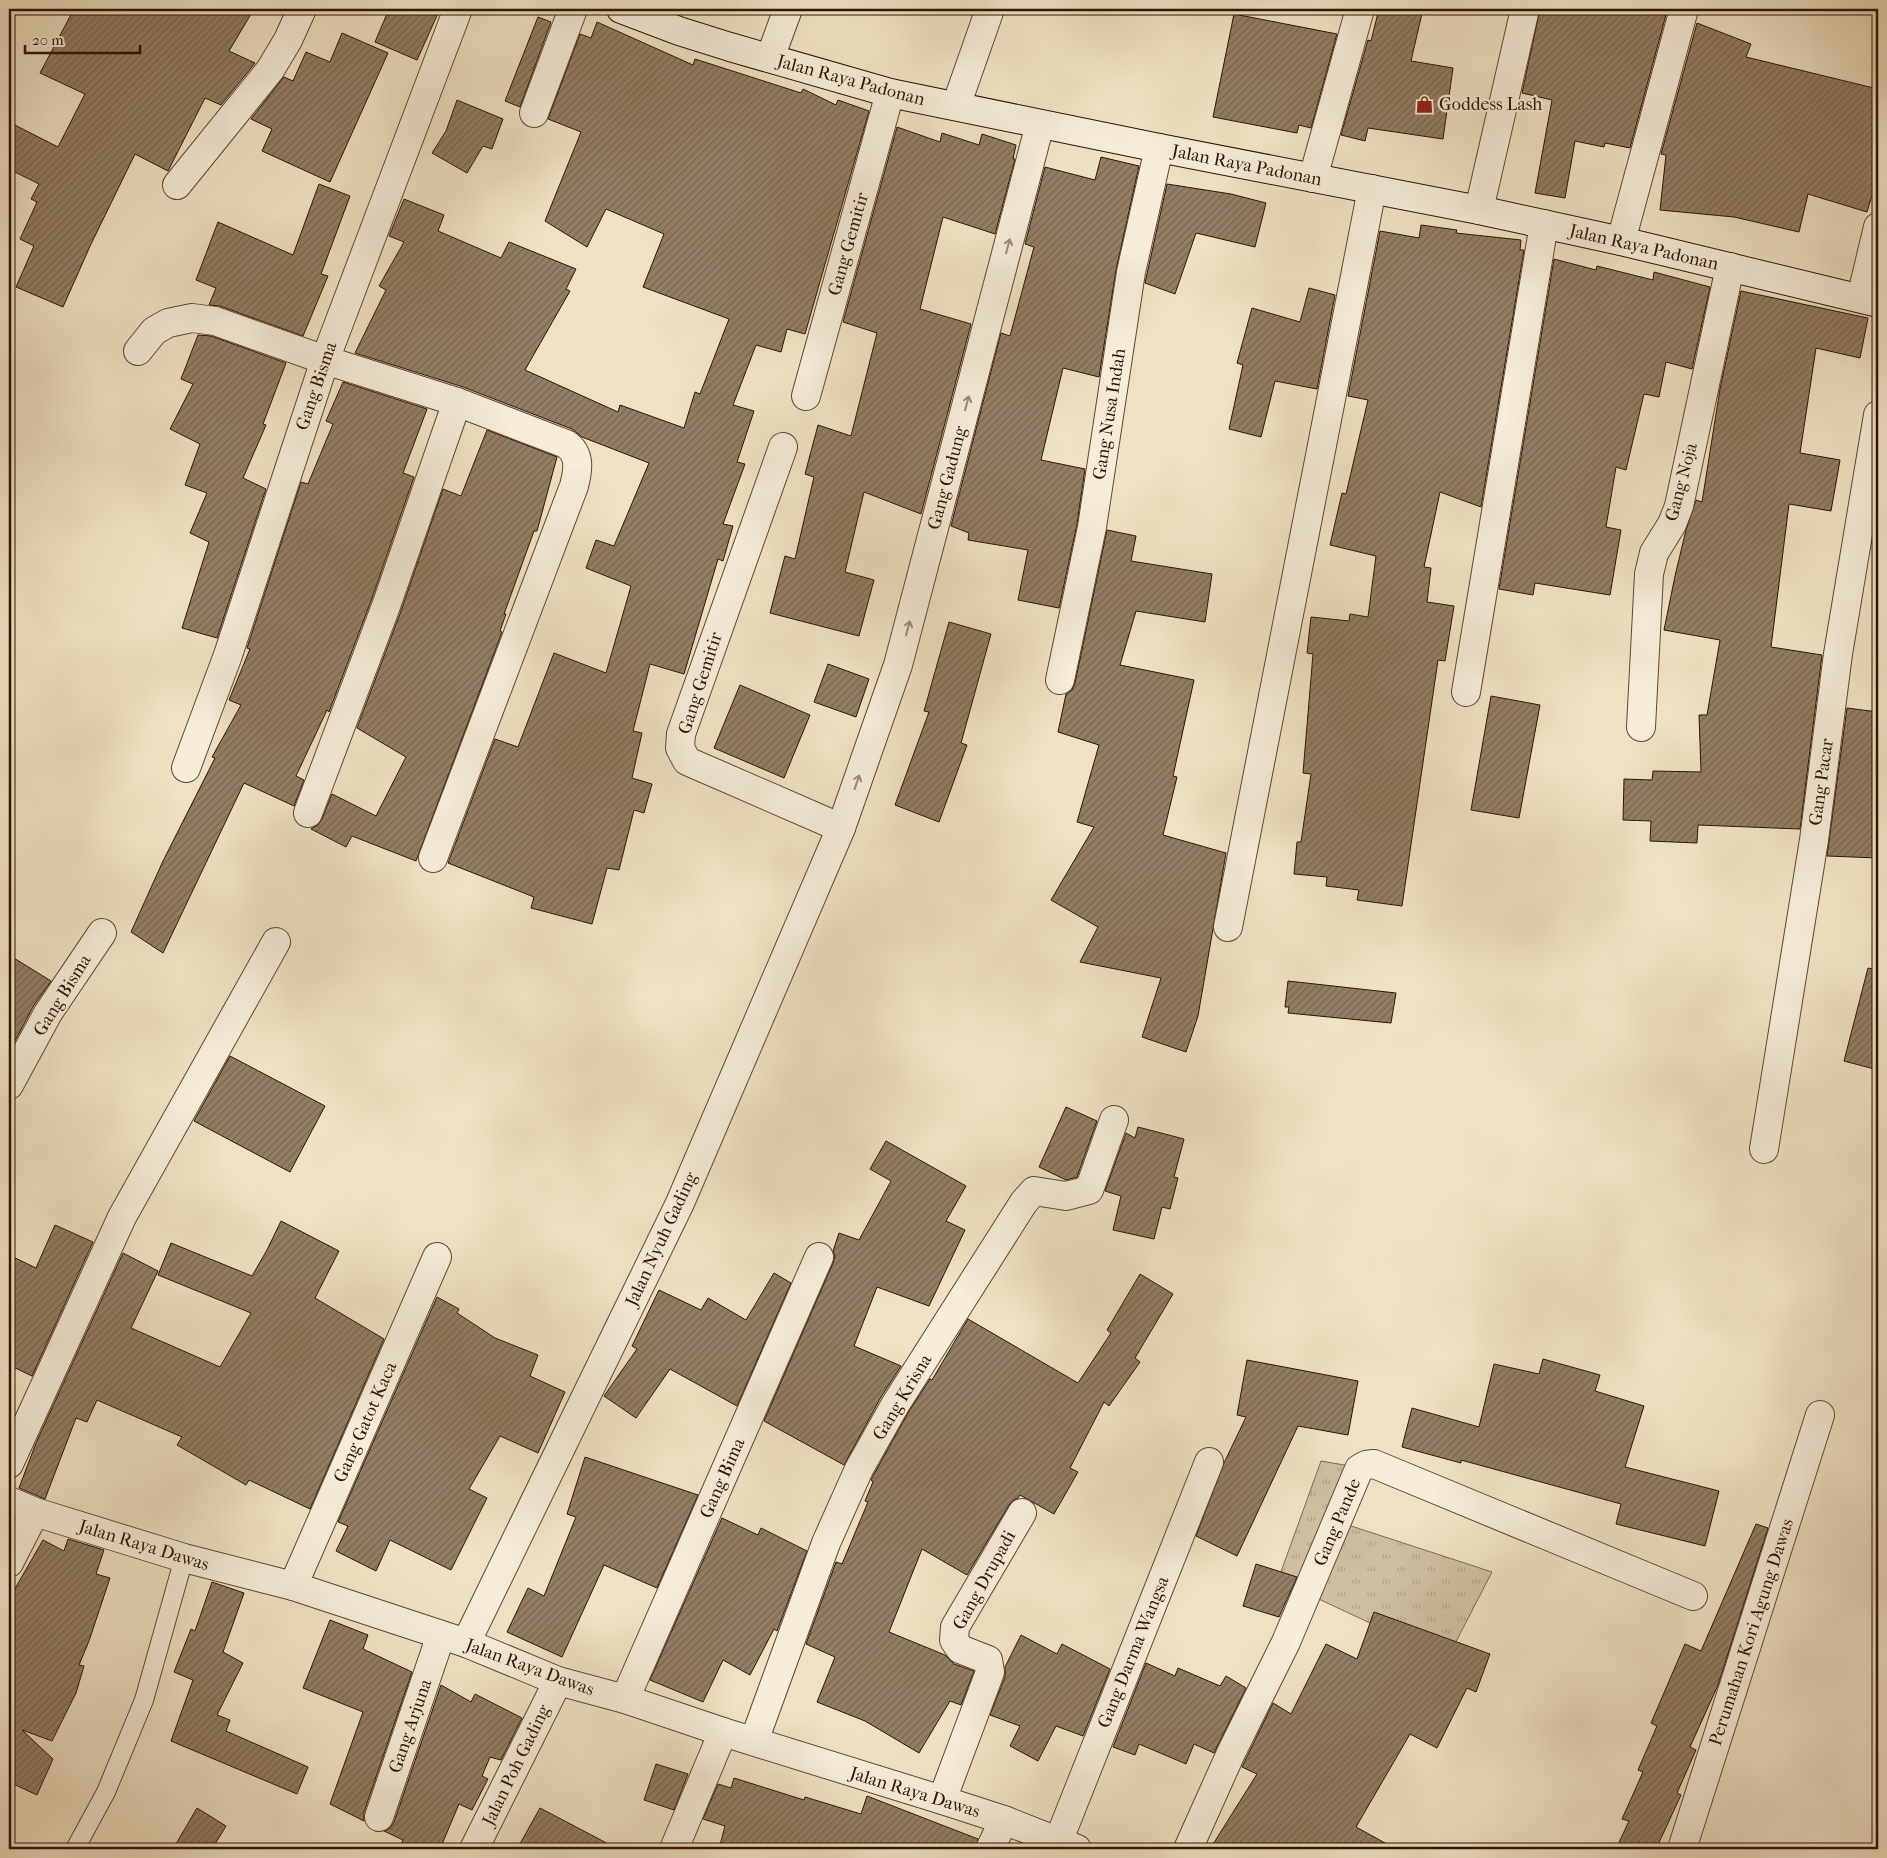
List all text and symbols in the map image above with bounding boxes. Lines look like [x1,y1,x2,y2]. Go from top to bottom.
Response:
scale bar [25,22,140,54]
text: 20 m [32,31,64,49]
street label: Jalan Raya Padonan [773,50,928,110]
shop icon: Goddess Lash [1415,94,1435,114]
place label: Goddess Lash [1439,94,1542,115]
street label: Jalan Raya Padonan [1168,140,1324,190]
street label: Gang Gemitir [824,190,873,298]
street label: Jalan Raya Padonan [1565,220,1721,275]
one-way arrow [1004,238,1013,254]
street label: Gang Bisma [292,339,342,433]
street label: Gang Nusa Indah [1089,347,1130,481]
one-way arrow [963,395,972,411]
street label: Gang Gadung [924,424,971,532]
street label: Gang Noja [1661,440,1702,524]
one-way arrow [904,620,913,636]
street label: Gang Gemitir [674,629,727,737]
street label: Gang Pacar [1805,737,1838,827]
one-way arrow [853,775,862,790]
street label: Gang Bisma [29,950,96,1040]
street label: Jalan Nyuh Gading [620,1168,702,1311]
street label: Gang Krisna [869,1350,937,1444]
street label: Gang Gatot Kaca [329,1358,402,1486]
street label: Gang Bima [696,1434,750,1521]
street label: Gang Pande [1310,1475,1365,1569]
street label: Jalan Raya Dawas [74,1515,212,1575]
street label: Perumahan Kori Agung Dawas [1705,1516,1798,1748]
street label: Gang Drupadi [949,1527,1021,1633]
street label: Gang Darma Wangsa [1093,1573,1174,1731]
street label: Jalan Raya Dawas [461,1634,597,1701]
street label: Gang Arjuna [385,1676,437,1776]
street label: Jalan Poh Gading [477,1701,555,1831]
street label: Jalan Raya Dawas [845,1762,983,1822]

